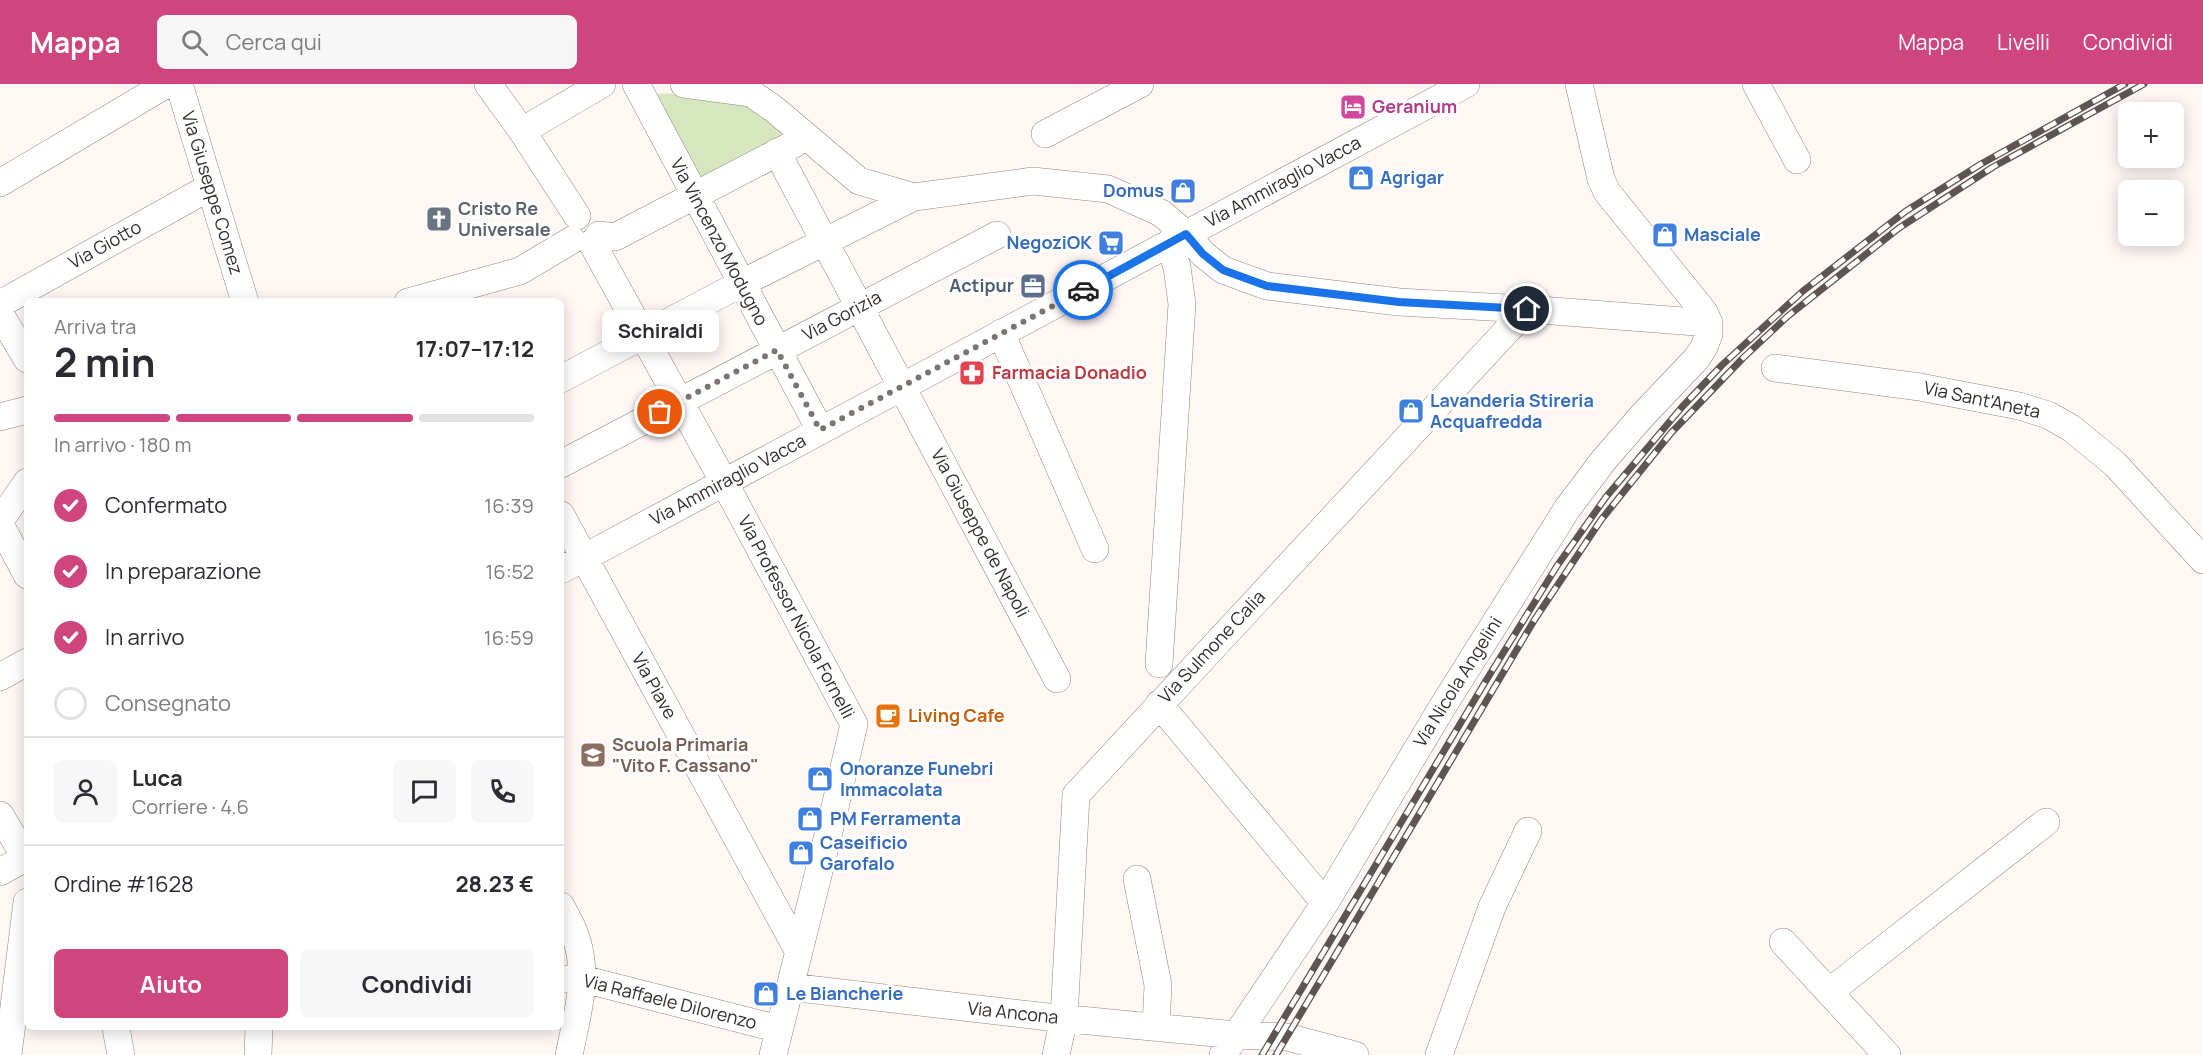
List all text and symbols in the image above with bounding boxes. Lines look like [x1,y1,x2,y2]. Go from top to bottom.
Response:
search box [157,15,577,69]
text: Mappa [30,23,121,61]
icon: search [178,26,211,59]
text: Cerca qui [226,27,322,57]
text: Mappa [1898,28,1964,56]
text: Livelli [1997,28,2050,56]
text: Condividi [2083,28,2173,56]
hotel icon: Geranium [1338,92,1368,122]
place label: Geranium [1372,94,1457,118]
map controls [2118,102,2184,246]
button: + [2118,102,2184,168]
street label: Via Giuseppe Comez [177,108,249,277]
street label: Via Ammiraglio Vacca [1200,130,1365,232]
street label: Via Vincenzo Modugno [666,154,774,329]
shop icon: Agrigar [1346,163,1376,193]
place label: Agrigar [1380,165,1444,189]
shop icon: Domus [1168,176,1198,206]
place label: Domus [1103,178,1164,202]
button: − [2118,180,2184,246]
place label: Cristo Re Universale [458,196,551,241]
church icon: Cristo Re Universale [424,204,454,234]
street label: Via Giotto [64,214,145,274]
shop icon: Masciale [1650,220,1680,250]
place label: Masciale [1684,222,1761,246]
supermarket icon: NegoziOK [1096,228,1126,258]
place label: NegoziOK [1007,230,1092,254]
courier [1053,260,1113,320]
office icon: Actipur [1018,271,1048,301]
place label: Actipur [949,273,1014,297]
icon: car [1067,274,1100,307]
pin [1501,283,1552,334]
street label: Via Gorizia [798,284,885,346]
icon: home [1510,292,1543,325]
callout: Schiraldi [602,310,718,352]
text: Arriva tra [54,313,136,340]
text: Schiraldi [618,317,703,344]
text: 17:07–17:12 [416,334,534,364]
text: 2 min [54,335,155,389]
pharmacy icon: Farmacia Donadio [957,358,987,388]
place label: Farmacia Donadio [992,360,1147,384]
street label: Via Sant'Aneta [1922,375,2043,423]
pin [634,386,685,437]
place label: Lavanderia Stireria Acquafredda [1430,388,1594,433]
icon: bag [643,395,676,428]
shop icon: Lavanderia Stireria Acquafredda [1396,396,1426,426]
street label: Via Ammiraglio Vacca [645,428,810,530]
text: In arrivo · 180 m [54,431,191,458]
street label: Via Giuseppe de Napoli [926,444,1036,621]
icon: check [54,489,87,522]
text: Confermato [105,490,227,520]
text: 16:39 [484,492,534,519]
street label: Via Professor Nicola Fornelli [733,511,861,722]
icon: check [54,555,87,588]
text: In preparazione [105,556,261,586]
text: 16:52 [485,558,534,585]
street label: Via Sulmone Calia [1153,585,1270,708]
street label: Via Nicola Angelini [1407,612,1507,751]
icon: check [54,621,87,654]
text: In arrivo [105,622,185,652]
text: 16:59 [484,624,534,651]
street label: Via Piave [627,648,683,723]
text: Consegnato [105,688,231,718]
cafe icon: Living Cafe [873,701,903,731]
place label: Living Cafe [908,703,1005,727]
place label: Scuola Primaria "Vito F. Cassano" [612,732,759,777]
school or university icon: Scuola Primaria "Vito F. Cassano" [578,740,608,770]
place label: Onoranze Funebri Immacolata [840,756,994,801]
button: person [54,760,117,823]
button: chat [393,760,456,823]
button: phone [471,760,534,823]
text: Luca [132,763,183,793]
shop icon: Onoranze Funebri Immacolata [805,764,835,794]
text: Corriere · 4.6 [132,793,249,820]
shop icon: PM Ferramenta [795,804,825,834]
place label: PM Ferramenta [830,806,961,830]
place label: Caseificio Garofalo [820,830,908,875]
shop icon: Caseificio Garofalo [786,838,816,868]
text: Ordine #1628 [54,869,194,899]
text: 28.23 € [455,869,534,899]
button: Aiuto [54,949,288,1018]
button: Condividi [300,949,534,1018]
street label: Via Raffaele Dilorenzo [581,968,760,1034]
shop icon: Le Biancherie [751,979,781,1009]
place label: Le Biancherie [786,981,904,1005]
street label: Via Ancona [966,995,1060,1029]

